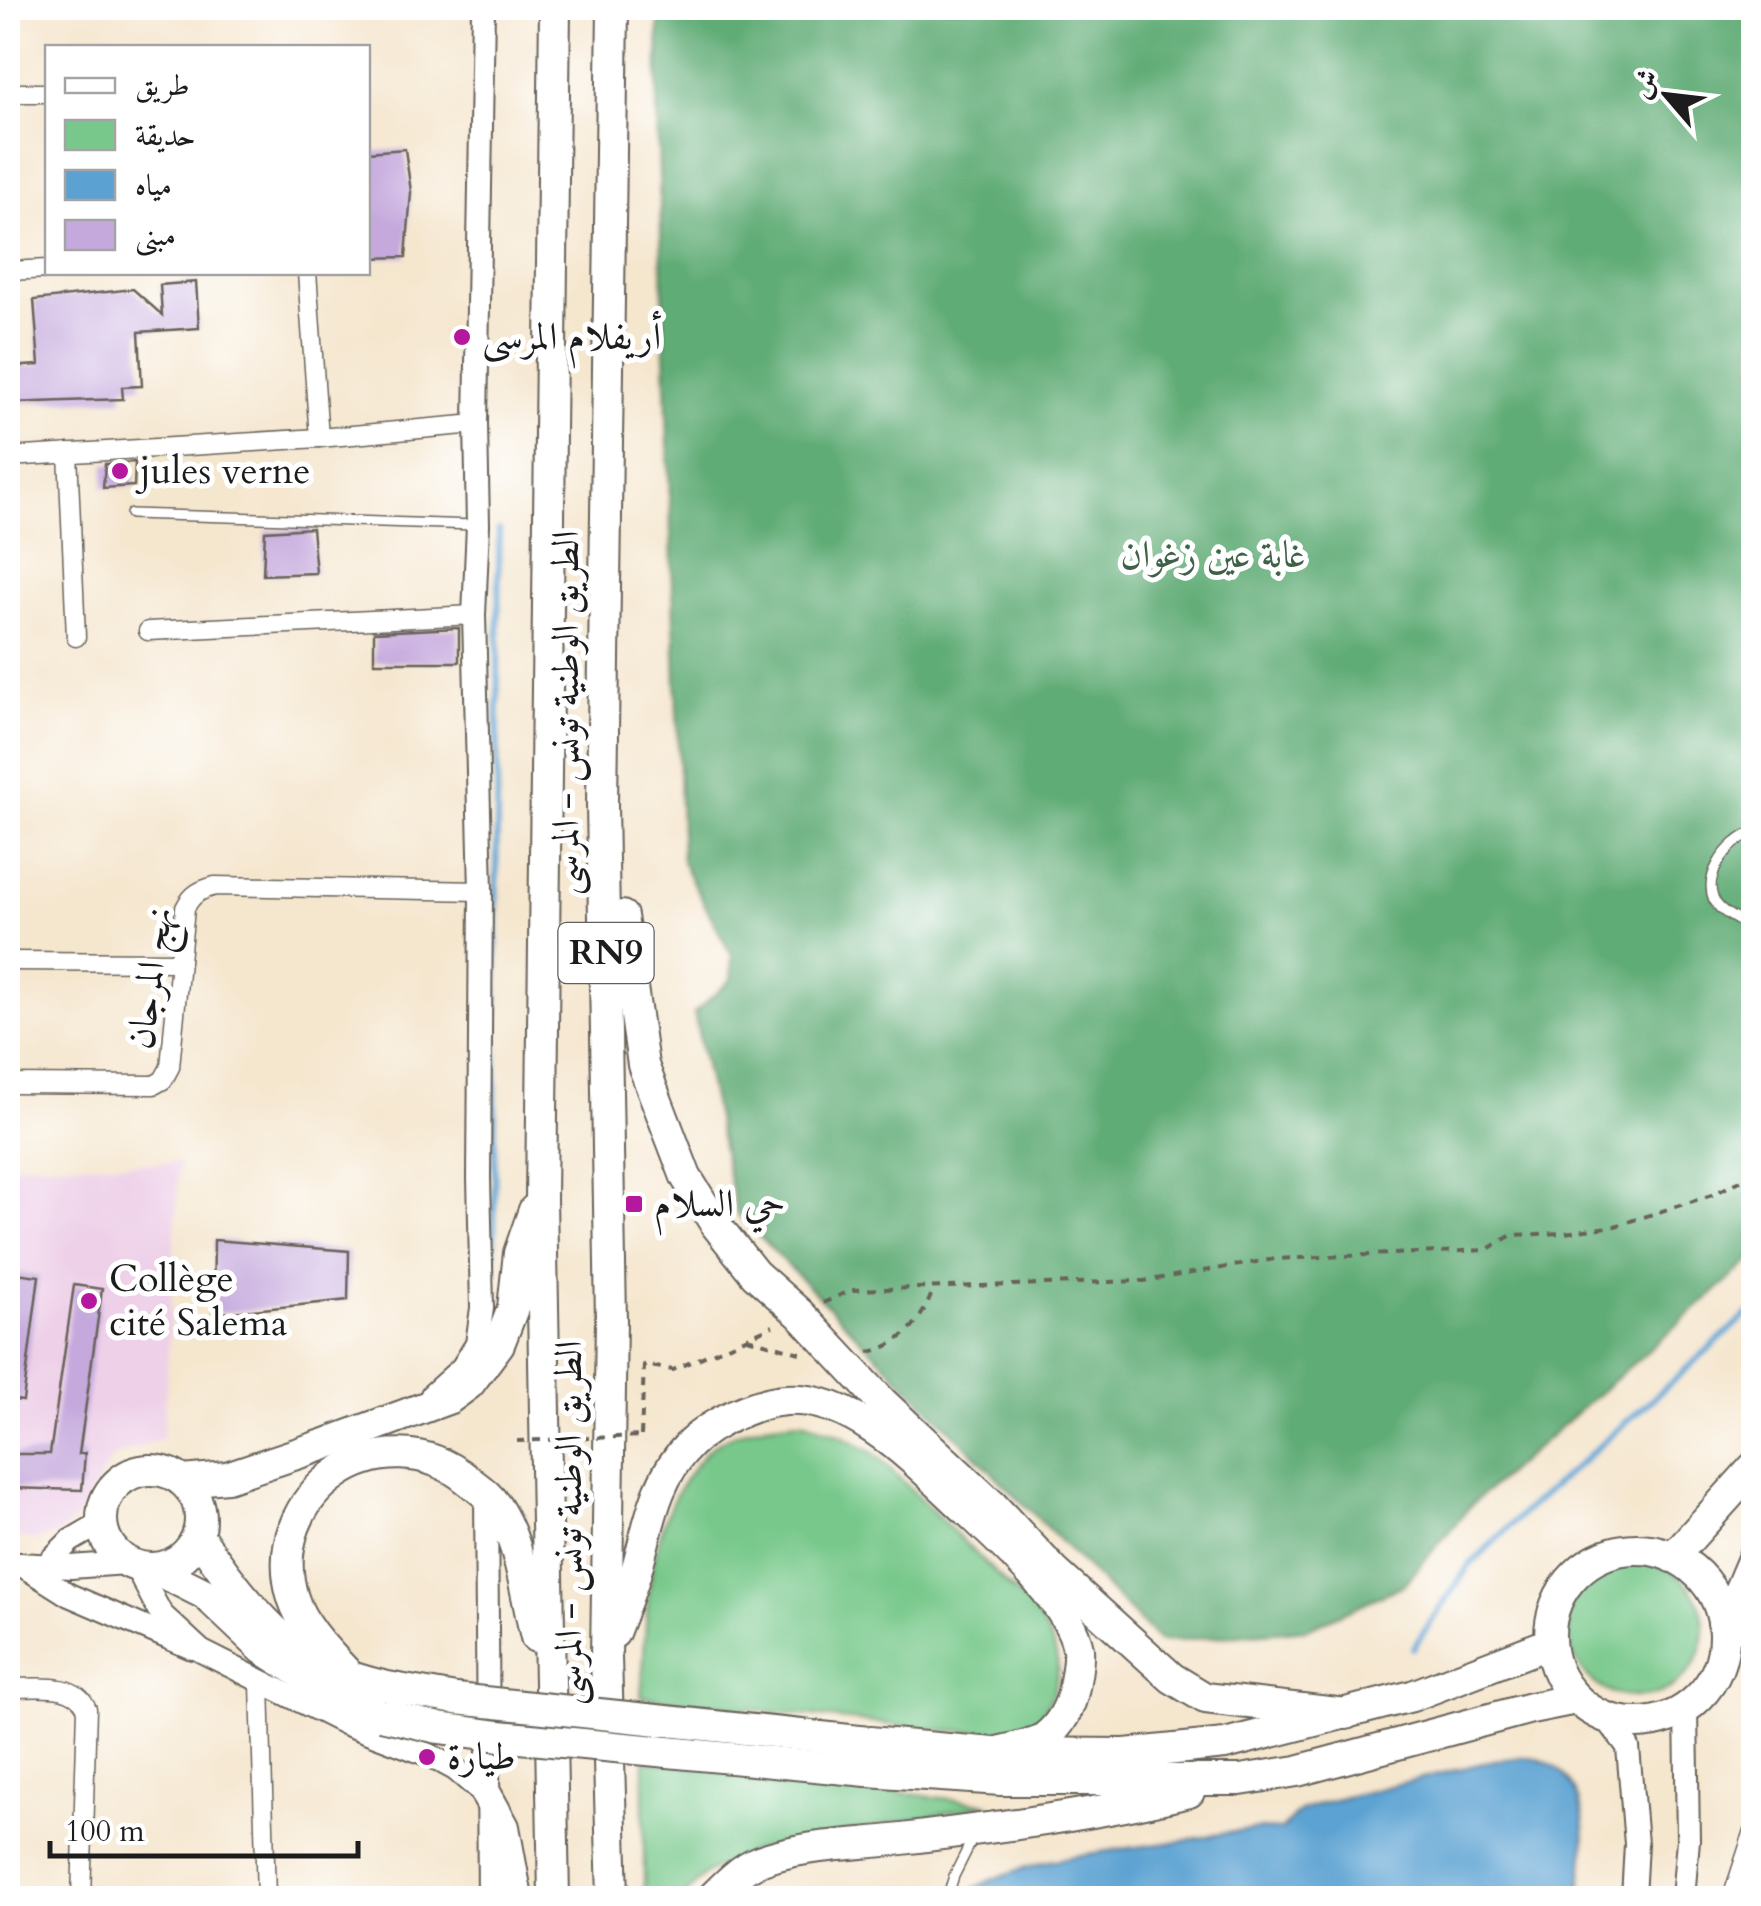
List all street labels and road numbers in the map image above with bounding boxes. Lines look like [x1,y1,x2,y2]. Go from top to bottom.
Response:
street label: الطريق الوطنية تونس - المرسى [540,531,592,895]
street label: نهج المرجان [114,904,193,1053]
road number: RN9 [558,923,654,983]
street label: الطريق الوطنية تونس - المرسى [543,1341,595,1705]

